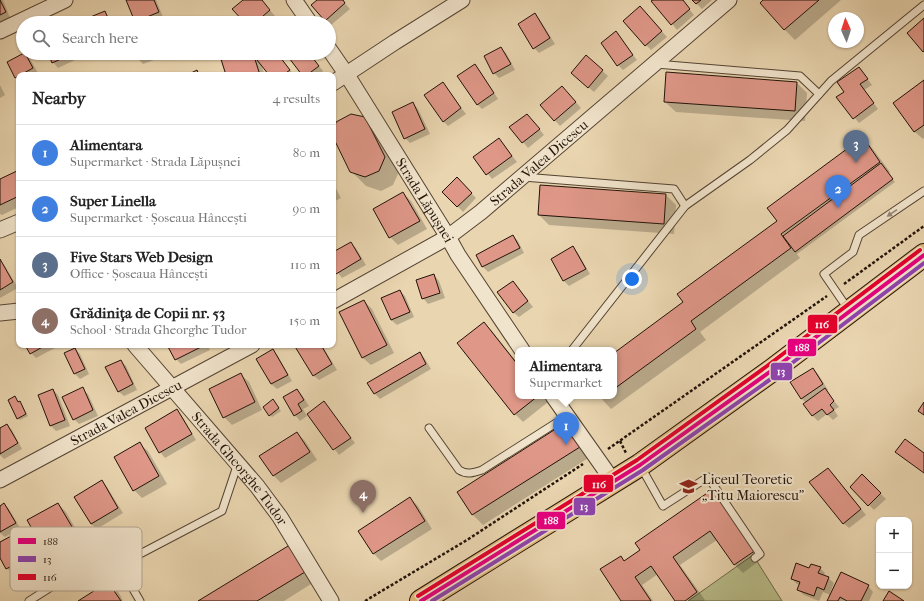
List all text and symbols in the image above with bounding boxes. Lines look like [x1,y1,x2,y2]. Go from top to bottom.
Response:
north arrow [828,12,864,48]
search box [16,16,336,60]
icon: search [30,27,52,49]
text: Search here [62,29,138,47]
text: Nearby [32,88,86,108]
text: 4 results [273,91,320,106]
street label: Strada Valea Dicescu [486,116,591,209]
pin: 3 [843,130,869,163]
text: Alimentara [70,136,142,154]
text: 1 [43,145,47,160]
text: 80 m [293,145,320,160]
text: Supermarket · Strada Lăpușnei [70,154,241,169]
street label: Strada Lăpușnei [392,155,458,245]
pin: 2 [825,175,851,208]
text: Super Linella [70,192,156,210]
text: 2 [42,201,48,216]
text: 90 m [292,201,320,216]
one-way arrow [886,209,897,217]
text: Supermarket · Șoseaua Hâncești [70,210,247,225]
text: Five Stars Web Design [70,248,213,266]
text: 3 [42,257,48,272]
text: 110 m [290,257,320,272]
text: Office · Șoseaua Hâncești [70,266,208,281]
your location [622,269,642,289]
text: Grădinița de Copii nr. 53 [70,304,225,322]
text: 4 [41,313,49,328]
text: 150 m [289,313,320,328]
line badge: 116 [807,314,838,334]
text: 116 [815,318,830,331]
text: School · Strada Gheorghe Tudor [70,322,246,337]
line badge: 188 [787,338,817,357]
text: 188 [795,341,810,354]
popup [515,347,617,399]
text: Alimentara [530,357,602,375]
line badge: 13 [770,362,793,381]
text: 13 [777,365,786,378]
text: Supermarket [530,375,602,390]
street label: Strada Valea Dicescu [67,376,185,449]
street label: Strada Gheorghe Tudor [188,408,291,528]
pin: 1 [553,412,579,445]
place label: Liceul Teoretic „Titu Maiorescu” [702,471,805,504]
line badge: 116 [583,474,614,493]
school or university icon: Liceul Teoretic „Titu Maiorescu” [679,477,699,497]
text: 116 [592,478,607,491]
pin: 4 [350,480,376,513]
line badge: 13 [573,497,596,516]
text: 13 [580,500,589,513]
line badge: 188 [536,511,566,530]
text: 188 [544,514,559,527]
map controls [876,517,912,589]
button: + [876,517,912,553]
legend [10,527,142,591]
text: 188 [43,535,58,548]
text: 13 [43,553,51,566]
button: − [876,553,912,589]
text: 116 [43,571,57,584]

